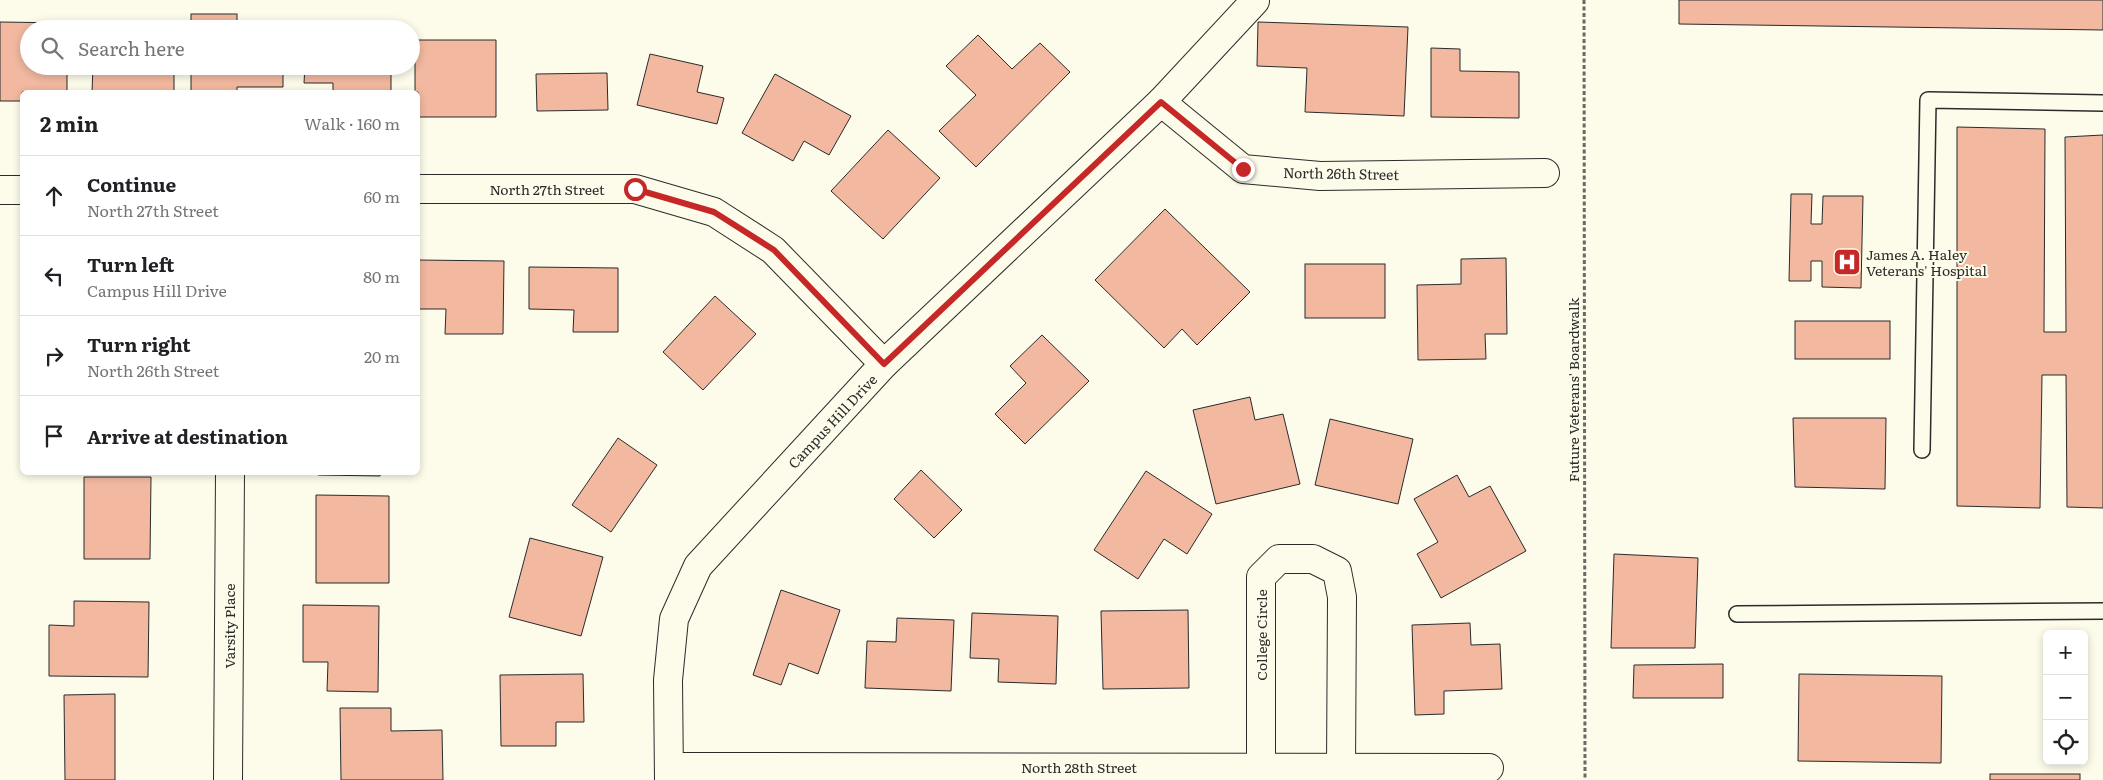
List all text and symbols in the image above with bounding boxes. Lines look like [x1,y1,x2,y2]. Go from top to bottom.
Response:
search box [20,20,420,75]
icon: search [38,34,66,62]
text: Search here [78,34,185,62]
text: 2 min [40,107,99,138]
text: Walk · 160 m [304,111,400,135]
route end [1232,158,1255,181]
street label: North 26th Street [1283,162,1399,184]
text: Continue [87,170,176,198]
route start [624,178,647,201]
street label: North 27th Street [489,179,605,199]
icon: ahead [40,182,68,210]
text: 60 m [363,184,400,208]
text: North 27th Street [87,198,219,222]
place label: James A. Haley Veterans' Hospital [1866,244,1987,280]
hospital icon: James A. Haley Veterans' Hospital [1832,247,1862,277]
text: Turn left [87,250,174,278]
icon: left [40,262,68,290]
text: 80 m [363,264,400,288]
text: Campus Hill Drive [87,278,227,302]
street label: Future Veterans' Boardwalk [1563,297,1583,482]
text: Turn right [87,330,191,358]
icon: right [40,342,68,370]
text: 20 m [364,344,400,368]
text: North 26th Street [87,358,219,382]
street label: Campus Hill Drive [783,369,881,473]
icon: arrive [40,422,68,450]
text: Arrive at destination [87,422,288,450]
street label: Varsity Place [219,583,239,669]
street label: College Circle [1251,589,1271,681]
map controls [2043,630,2088,765]
button: + [2043,630,2088,675]
button: − [2043,675,2088,720]
button: locate [2043,720,2088,765]
street label: North 28th Street [1021,757,1137,777]

